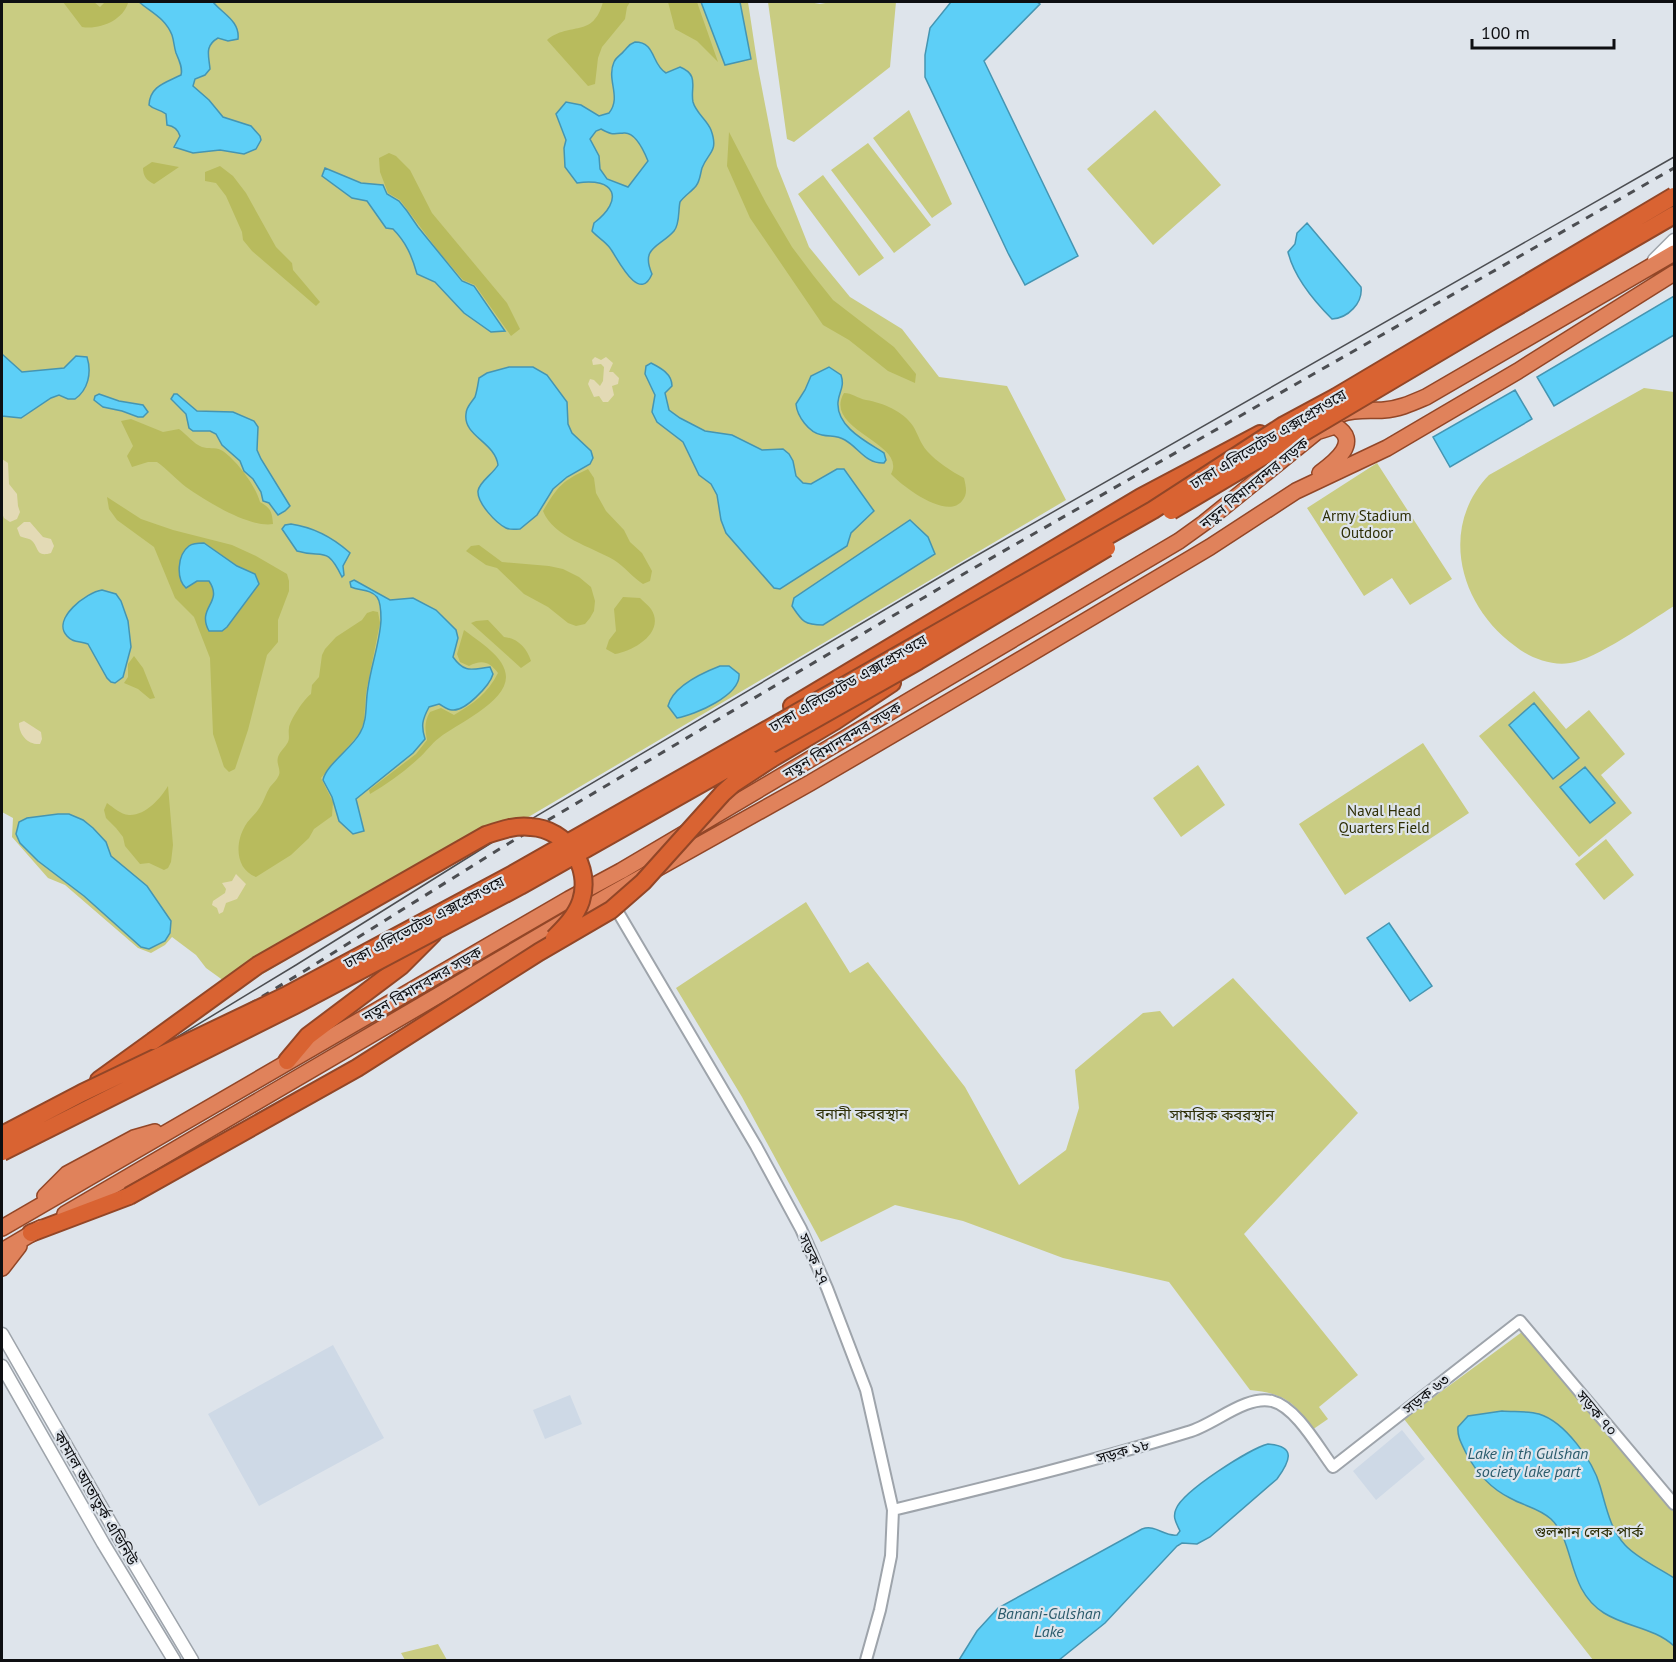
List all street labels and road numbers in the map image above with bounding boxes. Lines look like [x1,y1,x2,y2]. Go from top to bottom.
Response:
street label: ঢাকা এলিভেটেড এক্সপ্রেসওয়ে [1186,384,1350,494]
street label: নতুন বিমানবন্দর সড়ক [1195,433,1313,533]
street label: ঢাকা এলিভেটেড এক্সপ্রেসওয়ে [765,630,931,736]
street label: নতুন বিমানবন্দর সড়ক [779,697,905,783]
street label: ঢাকা এলিভেটেড এক্সপ্রেসওয়ে [340,871,508,973]
street label: নতুন বিমানবন্দর সড়ক [358,942,486,1027]
street label: সড়ক ২৭ [794,1230,834,1288]
street label: সড়ক ৬৩ [1398,1370,1453,1419]
street label: সড়ক ৭০ [1572,1385,1622,1440]
street label: কামাল আতাতুর্ক এভিনিউ [49,1427,142,1569]
street label: সড়ক ১৮ [1094,1434,1152,1468]

